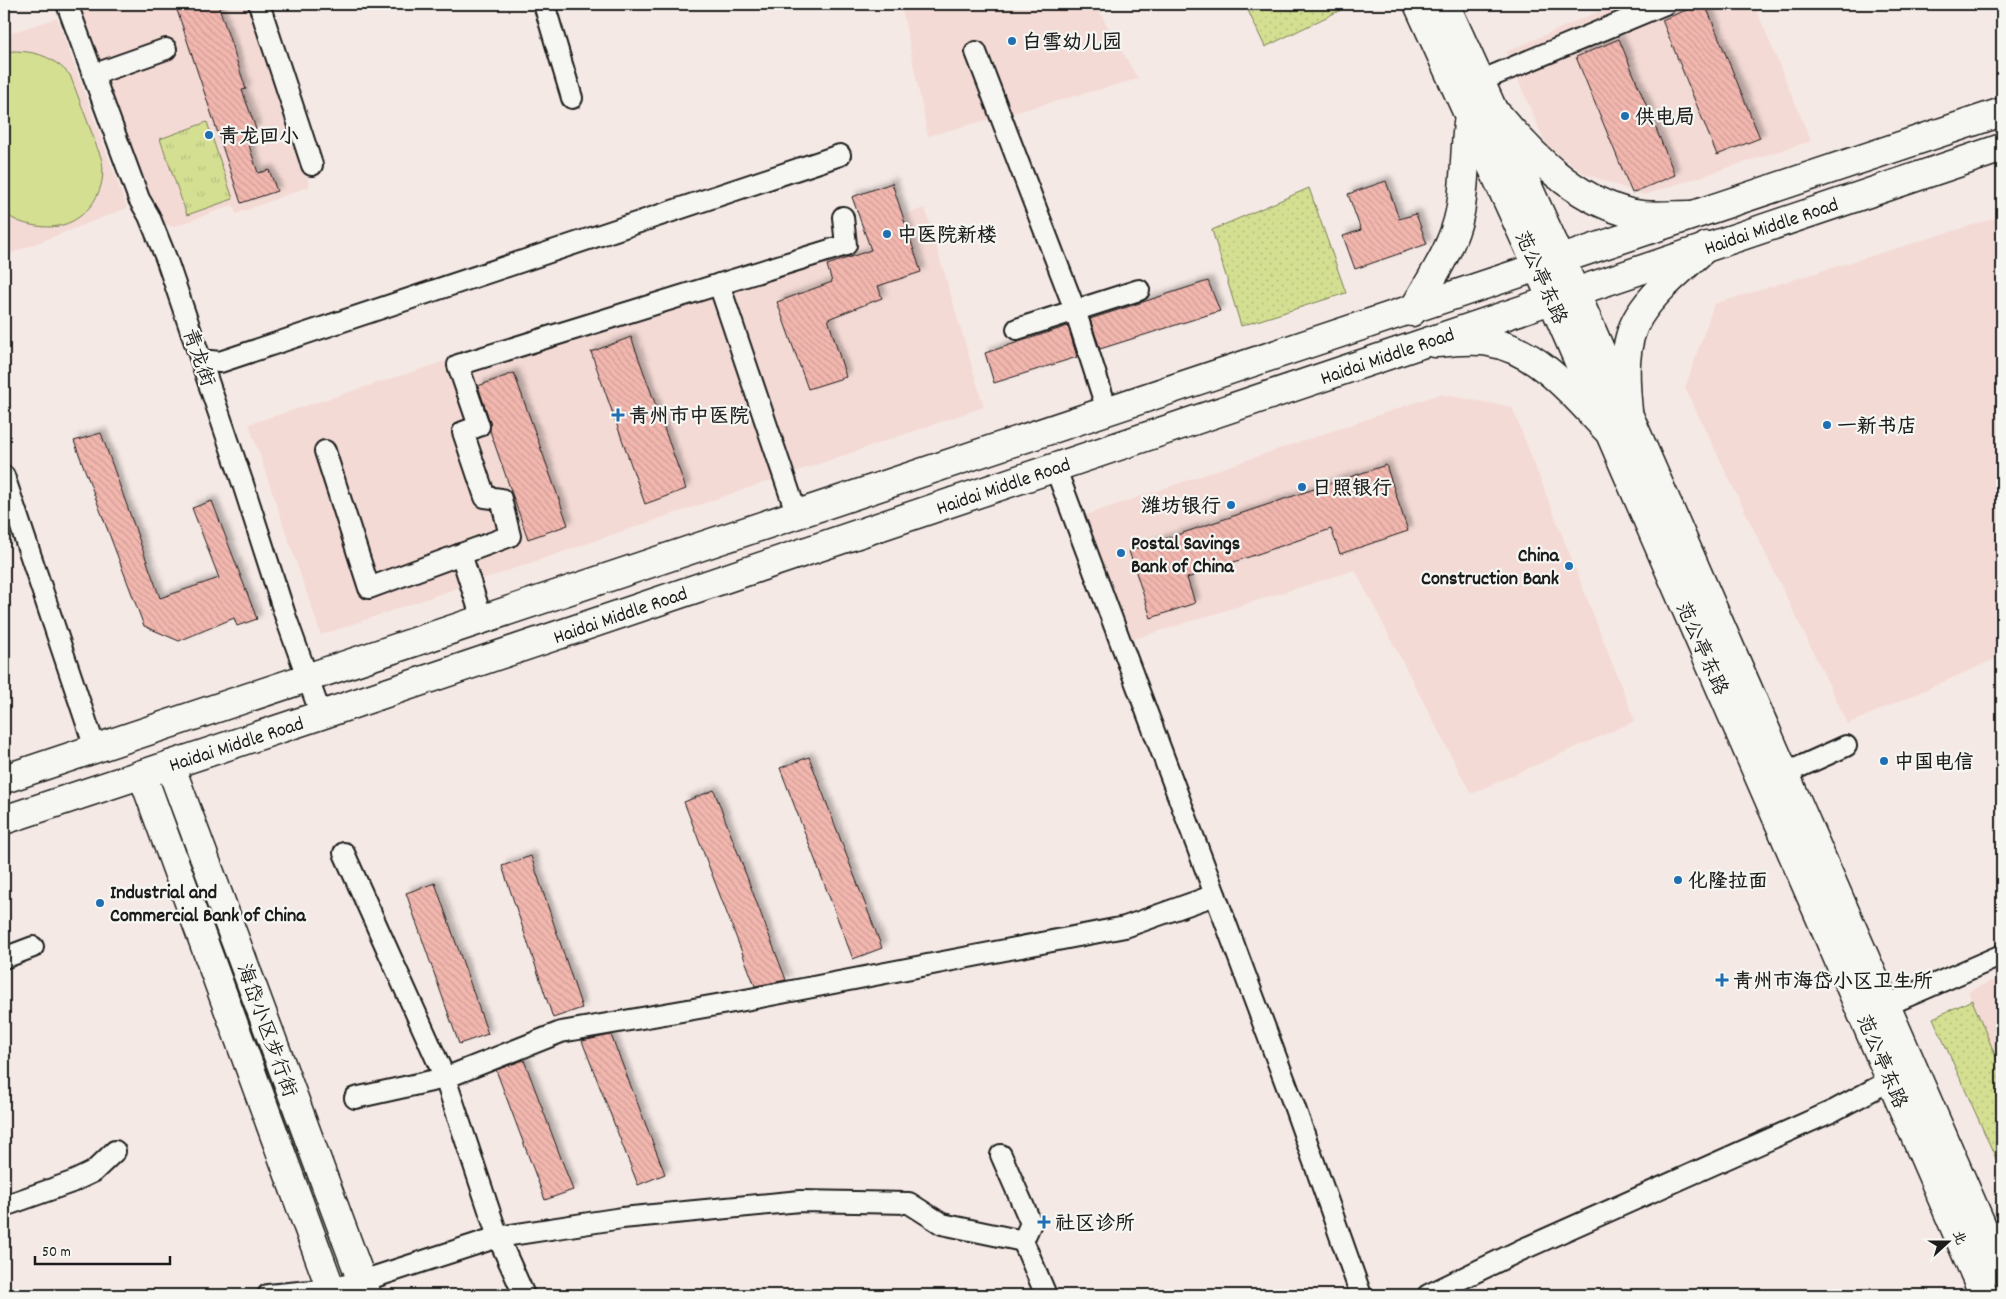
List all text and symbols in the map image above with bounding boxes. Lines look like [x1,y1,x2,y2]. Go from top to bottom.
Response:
place label: 白雪幼儿园 [1022,30,1122,58]
marker: 白雪幼儿园 [1006,35,1018,47]
place label: 供电局 [1635,105,1695,133]
marker: 供电局 [1619,110,1631,122]
place label: 青龙回小 [219,124,299,152]
marker: 青龙回小 [203,129,215,141]
street label: Haidai Middle Road [1701,192,1843,264]
place label: 中医院新楼 [897,223,997,251]
street label: 范公亭东路 [1506,227,1573,331]
marker: 中医院新楼 [881,228,893,240]
street label: Haidai Middle Road [1317,322,1459,394]
street label: 青龙街 [174,325,220,391]
place label: 青州市中医院 [629,404,749,432]
marker: 青州市中医院 [611,408,625,422]
place label: 一新书店 [1837,414,1917,442]
marker: 一新书店 [1821,419,1833,431]
street label: Haidai Middle Road [933,452,1075,524]
place label: 日照银行 [1312,476,1392,504]
marker: 日照银行 [1296,481,1308,493]
place label: 潍坊银行 [1141,494,1221,522]
marker: 潍坊银行 [1225,499,1237,511]
place label: Postal Savings Bank of China [1131,531,1240,582]
place label: China Construction Bank [1421,543,1560,594]
marker: Postal Savings Bank of China [1115,547,1127,559]
marker: China Construction Bank [1563,560,1575,572]
street label: Haidai Middle Road [550,581,692,653]
street label: 范公亭东路 [1667,598,1734,702]
street label: Haidai Middle Road [166,711,308,781]
place label: 中国电信 [1894,750,1974,778]
marker: 中国电信 [1878,755,1890,767]
place label: 化隆拉面 [1688,869,1768,897]
marker: 化隆拉面 [1672,874,1684,886]
place label: Industrial and Commercial Bank of China [110,880,306,931]
marker: Industrial and Commercial Bank of China [94,897,106,909]
street label: 海岱小区步行街 [228,960,302,1102]
place label: 青州市海岱小区卫生所 [1733,969,1933,997]
marker: 青州市海岱小区卫生所 [1715,973,1729,987]
street label: 范公亭东路 [1848,1011,1913,1115]
place label: 社区诊所 [1055,1211,1135,1239]
marker: 社区诊所 [1037,1215,1051,1229]
north arrow [1924,1216,1974,1266]
text: 北 [1946,1228,1970,1248]
scale bar [35,1234,170,1266]
text: 50 m [42,1242,71,1264]

